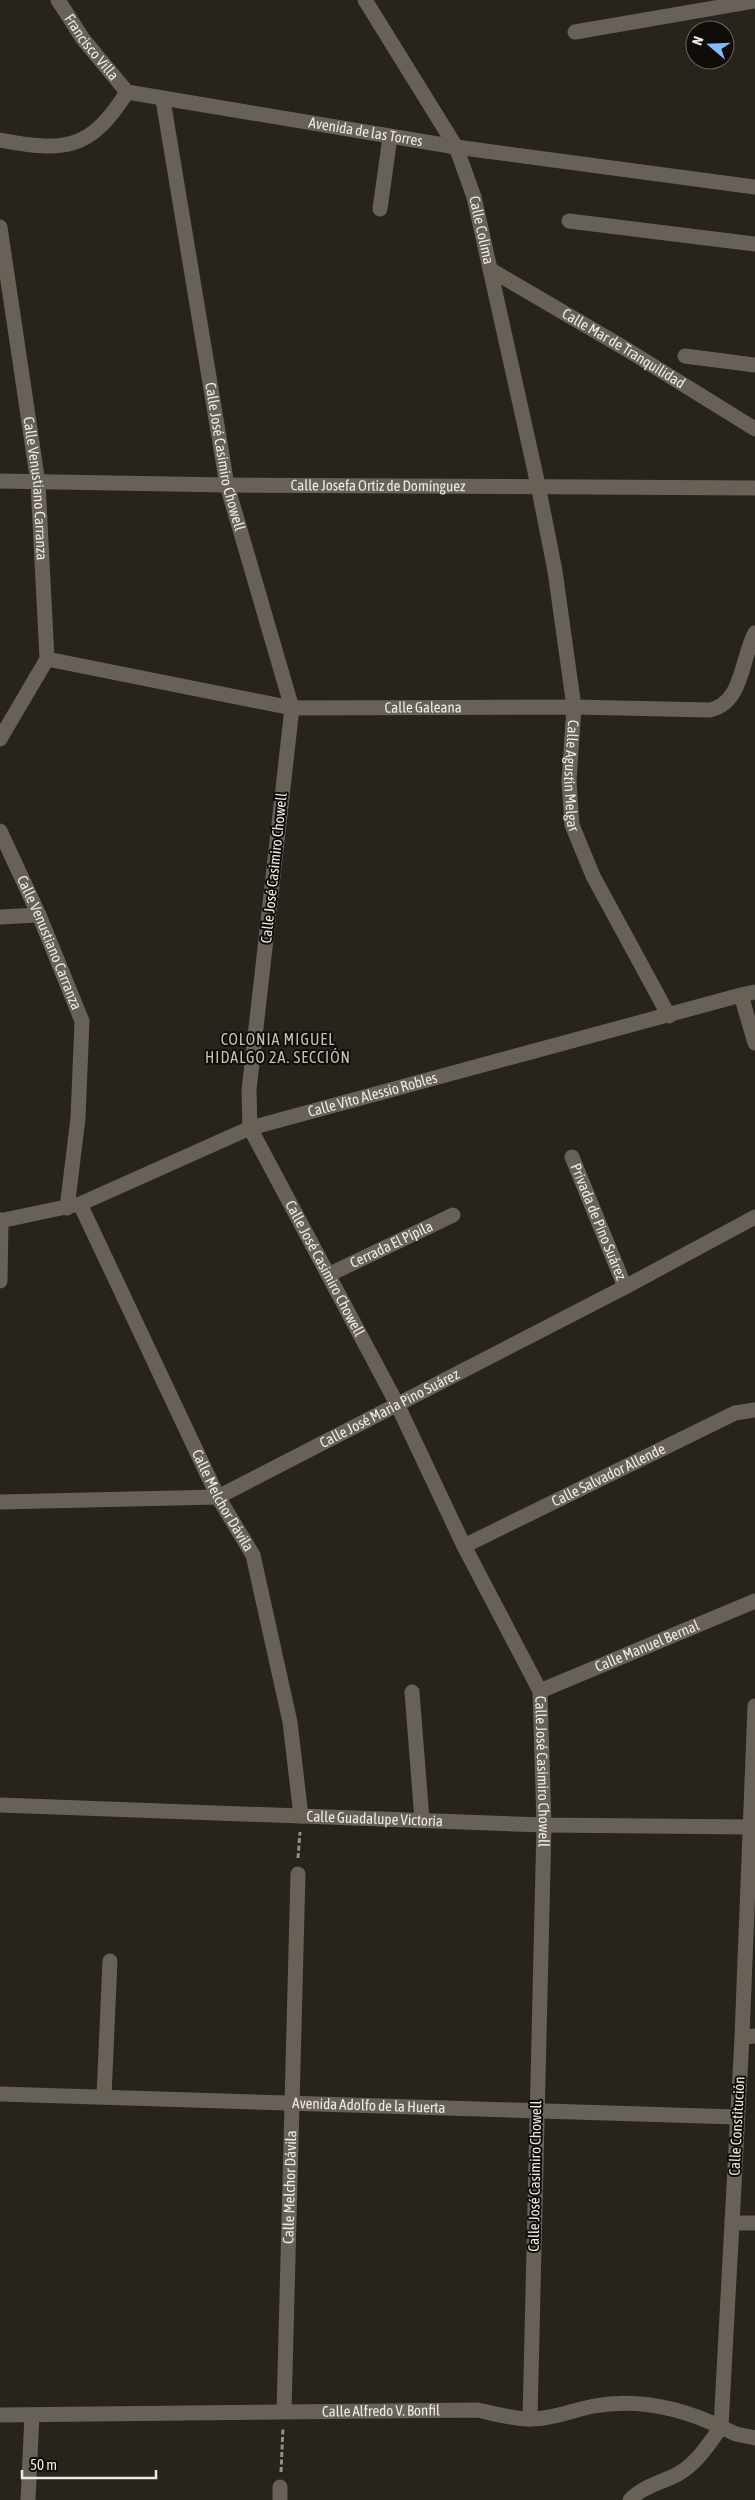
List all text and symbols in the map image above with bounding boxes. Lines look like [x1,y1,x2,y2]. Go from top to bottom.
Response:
street label: Francisco Villa [61,11,123,83]
north arrow [685,20,735,70]
text: N [689,34,707,47]
street label: Avenida de las Torres [308,114,424,149]
street label: Calle Colima [466,194,498,266]
street label: Calle Mar de Tranquilidad [559,305,688,392]
street label: Calle José Casimiro Chowell [202,381,249,533]
street label: Calle Venustiano Carranza [20,416,51,561]
street label: Calle Josefa Ortiz de Domínguez [290,476,466,494]
street label: Calle Galeana [384,698,462,716]
street label: Calle Agustín Melgar [561,719,583,835]
street label: Calle José Casimiro Chowell [257,792,290,944]
street label: Calle Venustiano Carranza [14,872,85,1012]
district label: COLONIA MIGUEL HIDALGO 2A. SECCIÓN [205,1030,351,1066]
street label: Calle Vito Alessio Robles [306,1069,439,1120]
street label: Privada de Pino Suárez [568,1161,630,1283]
street label: Calle José Casimiro Chowell [282,1197,368,1339]
street label: Cerrada El Pípila [347,1217,435,1271]
street label: Calle José María Pino Suárez [317,1365,462,1451]
street label: Calle Salvador Allende [549,1439,668,1510]
street label: Calle Melchor Dávila [189,1446,258,1554]
street label: Calle Manuel Bernal [592,1616,702,1675]
street label: Calle José Casimiro Chowell [532,1696,553,1847]
street label: Calle Guadalupe Victoria [306,1807,443,1829]
street label: Calle Constitución [725,2076,748,2176]
street label: Avenida Adolfo de la Huerta [292,2094,446,2116]
street label: Calle José Casimiro Chowell [525,2100,544,2252]
street label: Calle Melchor Dávila [279,2130,299,2244]
street label: Calle Alfredo V. Bonfil [322,2401,440,2420]
scale bar [22,2448,156,2480]
text: 50 m [30,2456,57,2473]

